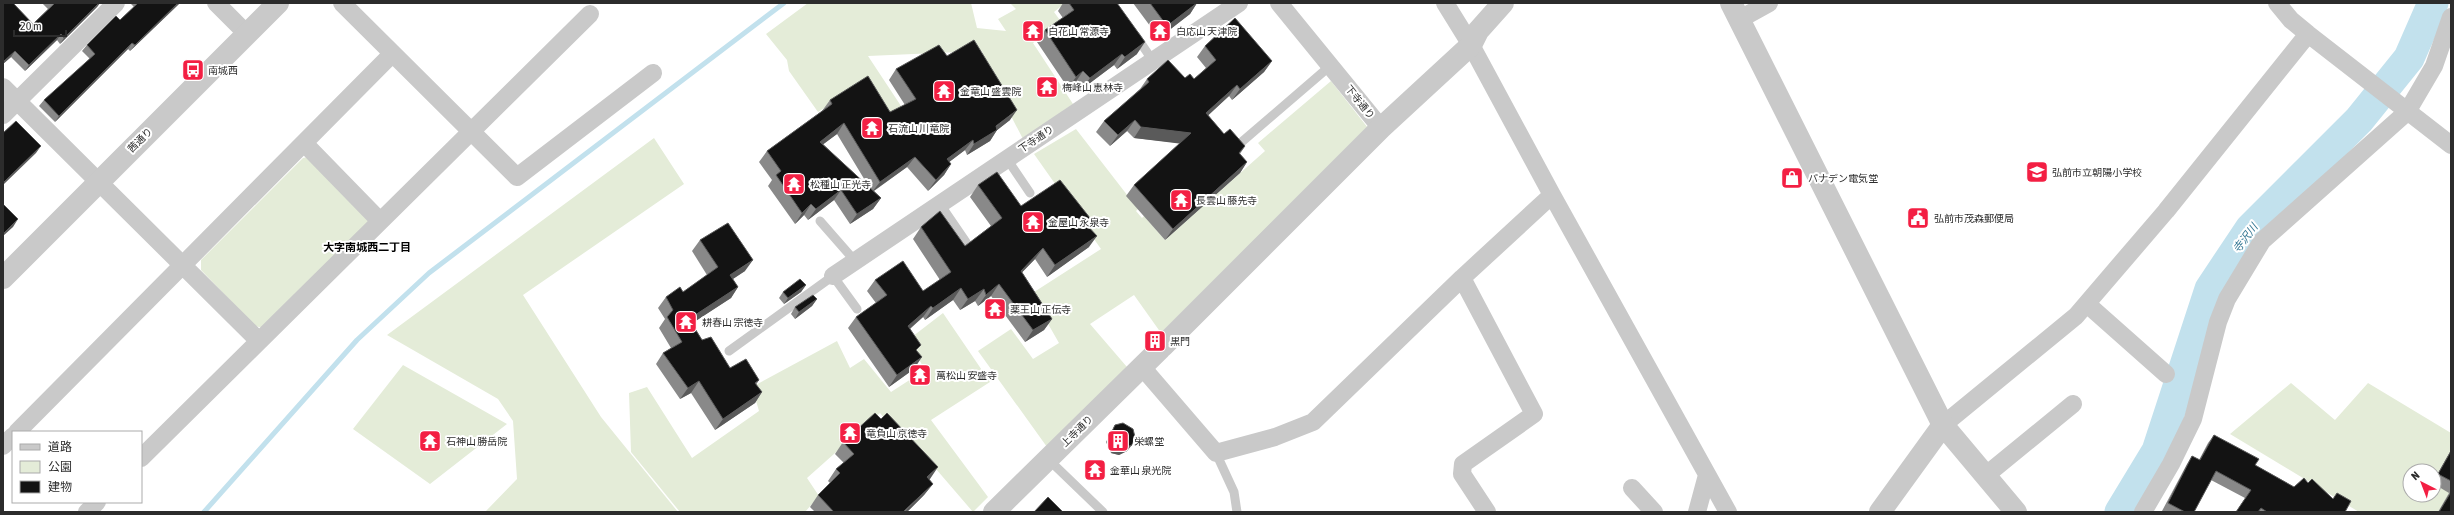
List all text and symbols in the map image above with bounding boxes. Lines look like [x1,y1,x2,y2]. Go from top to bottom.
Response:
scale bar [14,12,66,38]
temple icon: 白花山 常源寺 [1020,18,1046,44]
temple icon: 白応山 天津院 [1147,18,1173,44]
text: 20 m [20,19,42,33]
place label: 白花山 常源寺 [1048,26,1109,37]
place label: 白応山 天津院 [1176,26,1237,37]
bus stop icon: 南城西 [180,57,206,83]
place label: 南城西 [208,65,238,76]
temple icon: 梅峰山 恵林寺 [1034,74,1060,100]
temple icon: 金竜山 盛雲院 [931,78,957,104]
place label: 梅峰山 恵林寺 [1062,82,1123,93]
street label: 下寺通り [1343,83,1377,121]
place label: 金竜山 盛雲院 [960,86,1021,97]
temple icon: 石流山 川竜院 [859,115,885,141]
place label: 石流山 川竜院 [888,123,949,134]
street label: 下寺通り [1016,123,1056,155]
street label: 茜通り [126,126,154,154]
school or university icon: 弘前市立朝陽小学校 [2024,159,2050,185]
shop icon: パナデン電気堂 [1779,165,1805,191]
place label: 弘前市立朝陽小学校 [2052,167,2142,178]
temple icon: 松種山 正光寺 [781,171,807,197]
place label: パナデン電気堂 [1808,173,1878,184]
place label: 松種山 正光寺 [810,179,871,190]
temple icon: 長雲山 藤先寺 [1168,187,1194,213]
place label: 長雲山 藤先寺 [1196,195,1257,206]
public building icon: 弘前市茂森郵便局 [1905,205,1931,231]
temple icon: 金屋山 永泉寺 [1020,209,1046,235]
place label: 弘前市茂森郵便局 [1934,213,2014,224]
place label: 金屋山 永泉寺 [1048,217,1109,228]
water label: 寺沢川 [2230,220,2260,255]
district label: 大字南城西二丁目 [323,241,411,253]
temple icon: 薬王山 正伝寺 [982,296,1008,322]
place label: 薬王山 正伝寺 [1010,304,1071,315]
temple icon: 耕春山 宗徳寺 [673,309,699,335]
place label: 耕春山 宗徳寺 [702,317,763,328]
building icon: 黒門 [1142,328,1168,354]
place label: 黒門 [1170,336,1190,347]
temple icon: 萬松山 安盛寺 [907,362,933,388]
place label: 萬松山 安盛寺 [936,370,997,381]
street label: 上寺通り [1059,413,1095,449]
temple icon: 竜負山 京徳寺 [837,420,863,446]
temple icon: 石神山 勝岳院 [417,428,443,454]
place label: 竜負山 京徳寺 [866,428,927,439]
building icon: 栄螺堂 [1105,428,1131,454]
legend [12,431,142,503]
place label: 石神山 勝岳院 [446,436,507,447]
place label: 栄螺堂 [1134,436,1164,447]
text: 道路 [48,440,72,454]
temple icon: 金華山 泉光院 [1082,457,1108,483]
text: 公園 [48,460,72,474]
north arrow [2402,463,2442,503]
place label: 金華山 泉光院 [1110,465,1171,476]
text: N [2409,469,2422,482]
text: 建物 [48,480,72,494]

